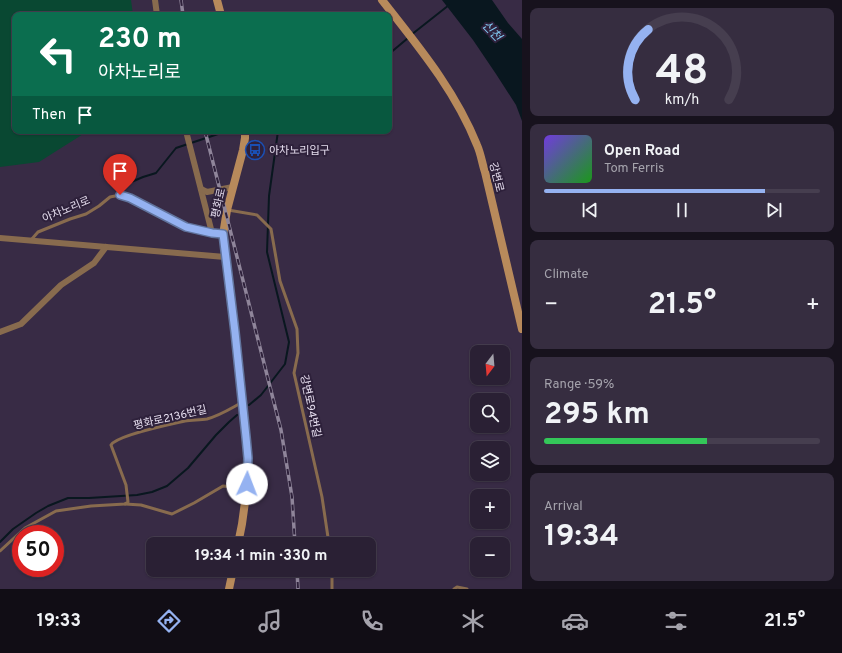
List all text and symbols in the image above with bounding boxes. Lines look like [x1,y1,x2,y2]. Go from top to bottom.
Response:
water label: 신천 [478,18,506,47]
text: 230 m [98,22,181,58]
icon: left [32,28,84,80]
text: 48 [656,46,708,99]
text: 아차노리로 [98,62,181,85]
text: km/h [665,91,699,109]
icon: arrive [74,104,96,126]
text: Then [32,106,66,125]
bus stop icon: 아차노리입구 [244,139,266,161]
text: Open Road [604,142,680,161]
place label: 아차노리입구 [269,144,330,158]
pin [103,154,137,195]
icon: arrive [109,160,131,182]
street label: 강변로 [486,161,506,194]
text: Tom Ferris [604,161,664,177]
street label: 평화로 [209,187,229,220]
street label: 아차노리로 [40,194,92,226]
icon: previous [579,199,601,221]
icon: pause [671,199,693,221]
icon: next [763,199,785,221]
text: Climate [544,267,589,283]
text: 21.5° [648,287,716,324]
text: − [544,292,558,319]
text: + [806,292,820,319]
north arrow [470,345,510,385]
map controls [470,345,510,577]
street label: 강변로94번길 [297,373,324,439]
text: Range · 59% [544,377,614,393]
button: search [470,393,510,433]
text: 295 km [544,397,650,434]
street label: 평화로2136번길 [132,403,208,433]
button: layers [470,441,510,481]
position arrow [226,463,268,505]
button: + [470,489,510,529]
text: Arrival [544,499,583,515]
text: 19:34 [544,519,619,556]
speed limit sign: 50 [12,525,64,577]
button: − [470,537,510,577]
text: 19:34 · 1 min · 330 m [194,547,328,566]
icon: directions [155,607,183,635]
icon: music [256,607,284,635]
icon: phone [358,607,386,635]
icon: climate [459,607,487,635]
icon: car [561,607,589,635]
icon: filters [662,607,690,635]
text: 19:33 [37,610,81,633]
text: 21.5° [764,610,805,633]

